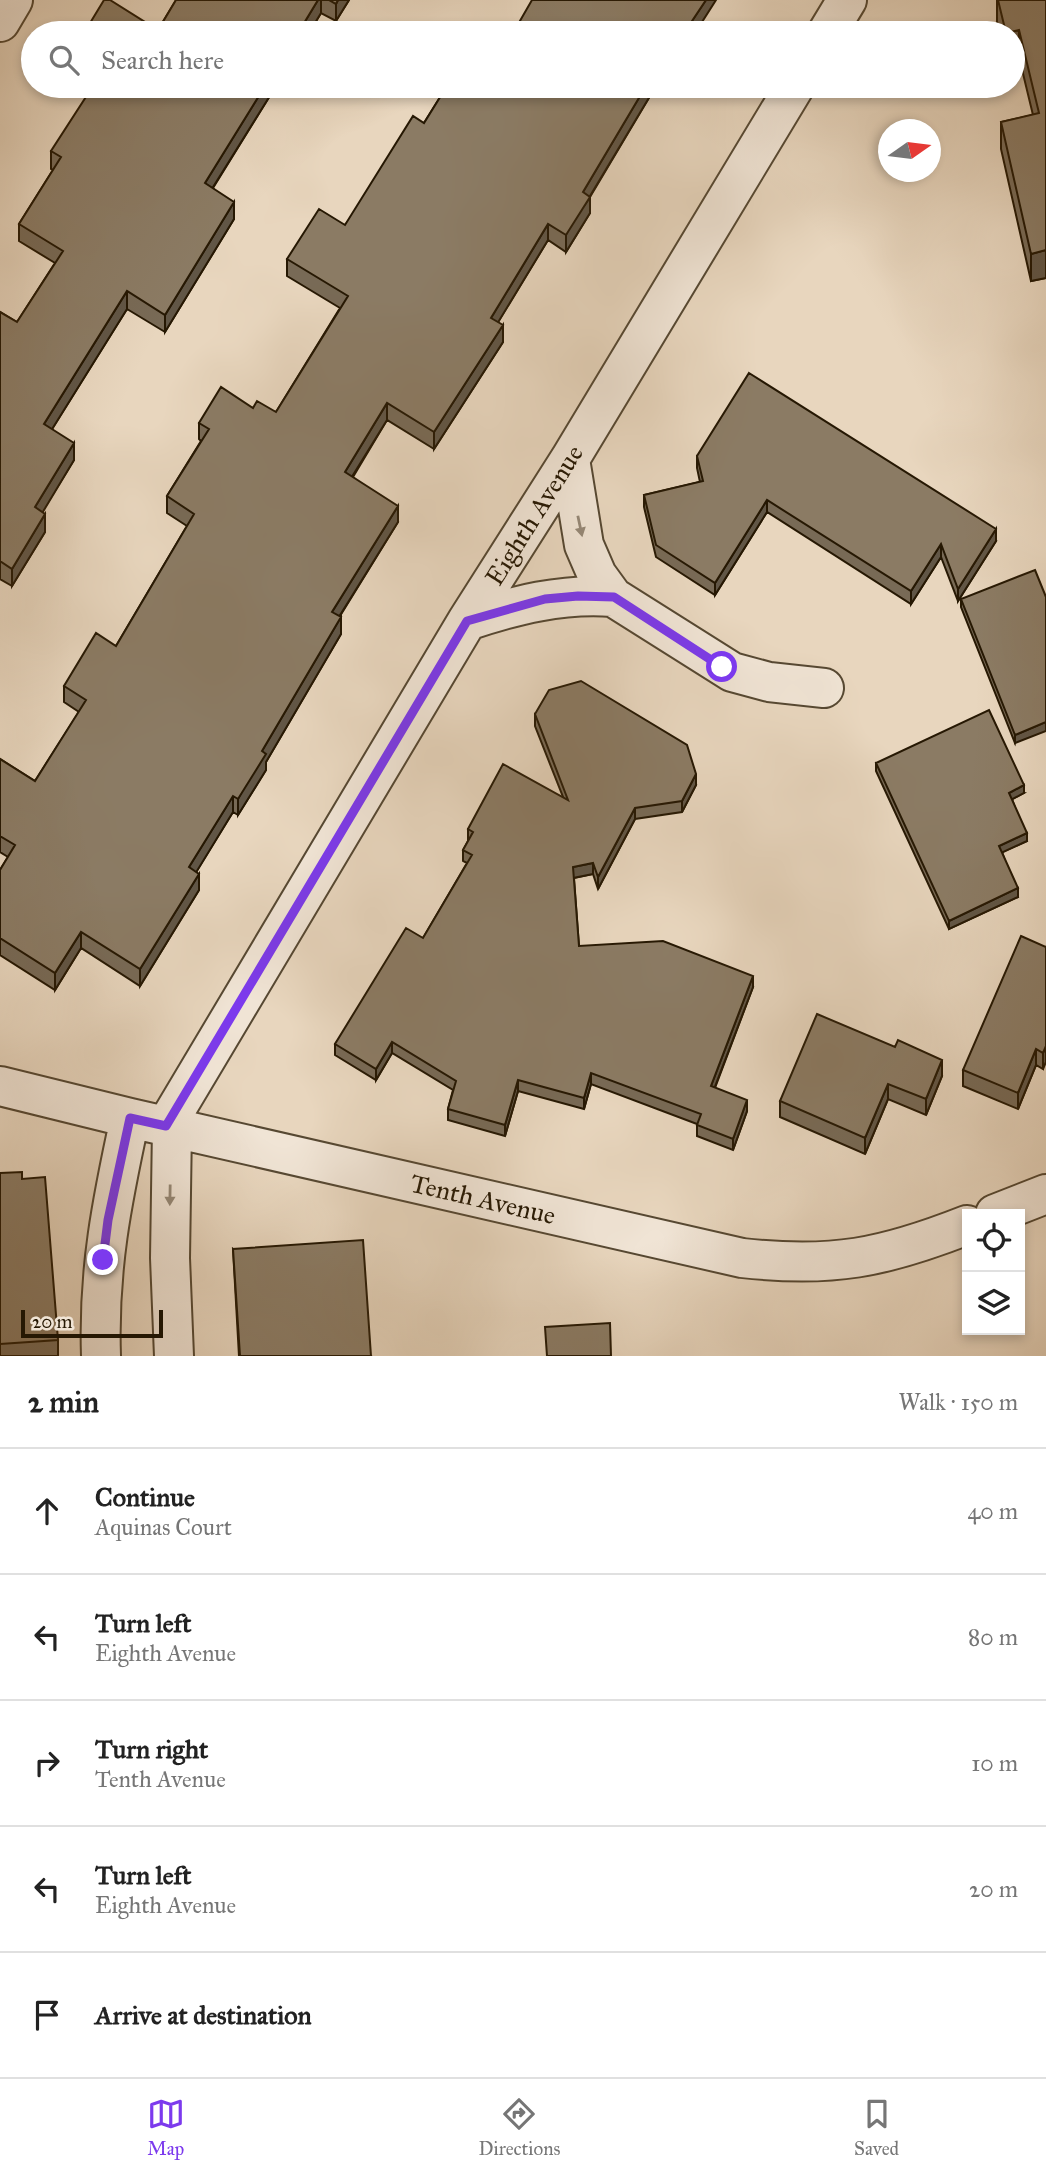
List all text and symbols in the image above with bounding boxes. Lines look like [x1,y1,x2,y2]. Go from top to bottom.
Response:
search box [21,21,1025,98]
icon: search [45,41,83,79]
text: Search here [101,44,224,76]
north arrow [878,119,941,182]
street label: Eighth Avenue [478,439,590,591]
one-way arrow [575,515,586,537]
route start [706,651,737,682]
street label: Tenth Avenue [407,1167,559,1231]
one-way arrow [164,1185,175,1207]
map controls [962,1209,1025,1335]
button: locate [962,1209,1025,1272]
route end [87,1244,118,1275]
button: layers [962,1272,1025,1335]
scale bar [21,1307,163,1339]
text: 20 m [32,1310,73,1333]
text: 2 min [28,1384,99,1420]
text: Walk · 150 m [898,1388,1018,1416]
text: Continue [95,1481,195,1513]
icon: ahead [28,1492,66,1530]
text: 40 m [968,1497,1018,1525]
text: Aquinas Court [95,1513,232,1541]
text: Turn left [95,1607,191,1639]
icon: left [28,1618,66,1656]
text: 80 m [968,1623,1018,1651]
text: Eighth Avenue [95,1639,236,1667]
text: Turn right [95,1733,208,1765]
icon: right [28,1744,66,1782]
text: 10 m [971,1749,1018,1777]
text: Tenth Avenue [95,1765,226,1793]
text: Turn left [95,1859,191,1891]
icon: left [28,1870,66,1908]
text: 20 m [969,1875,1018,1903]
text: Eighth Avenue [95,1891,236,1919]
icon: arrive [28,1996,66,2034]
text: Arrive at destination [95,1999,312,2031]
tab: Map [147,2095,185,2160]
tab: Directions [478,2095,560,2160]
tab: Saved [854,2095,899,2160]

